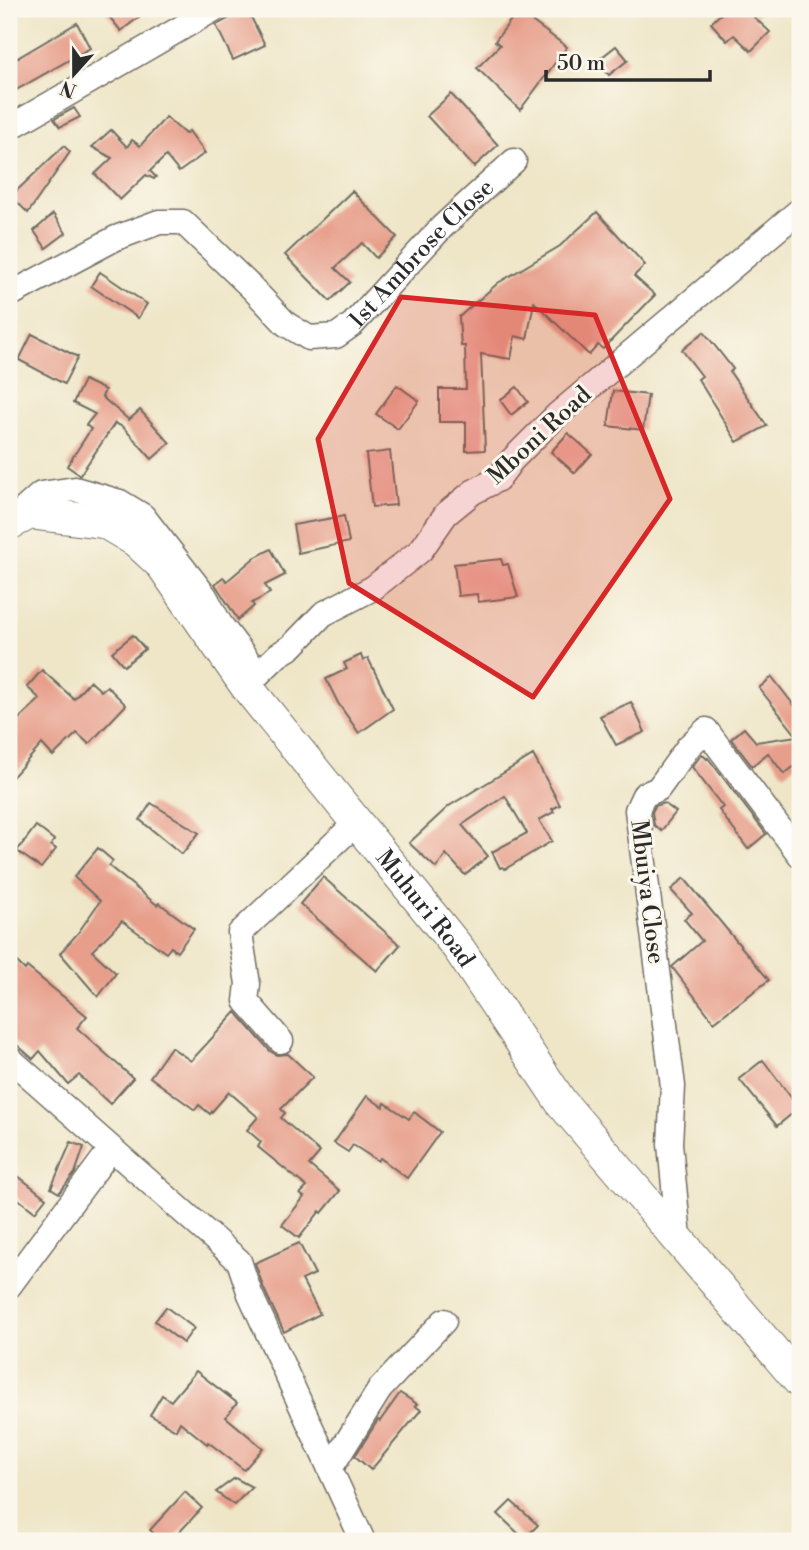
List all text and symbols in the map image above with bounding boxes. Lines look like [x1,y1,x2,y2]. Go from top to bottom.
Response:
north arrow [38,38,108,108]
scale bar [546,38,711,82]
text: 50 m [557,51,605,77]
text: N [57,75,80,103]
street label: 1st Ambrose Close [343,173,501,335]
street label: Mboni Road [481,380,598,491]
street label: Mbuiya Close [623,818,671,966]
street label: Muhuri Road [369,844,481,974]

